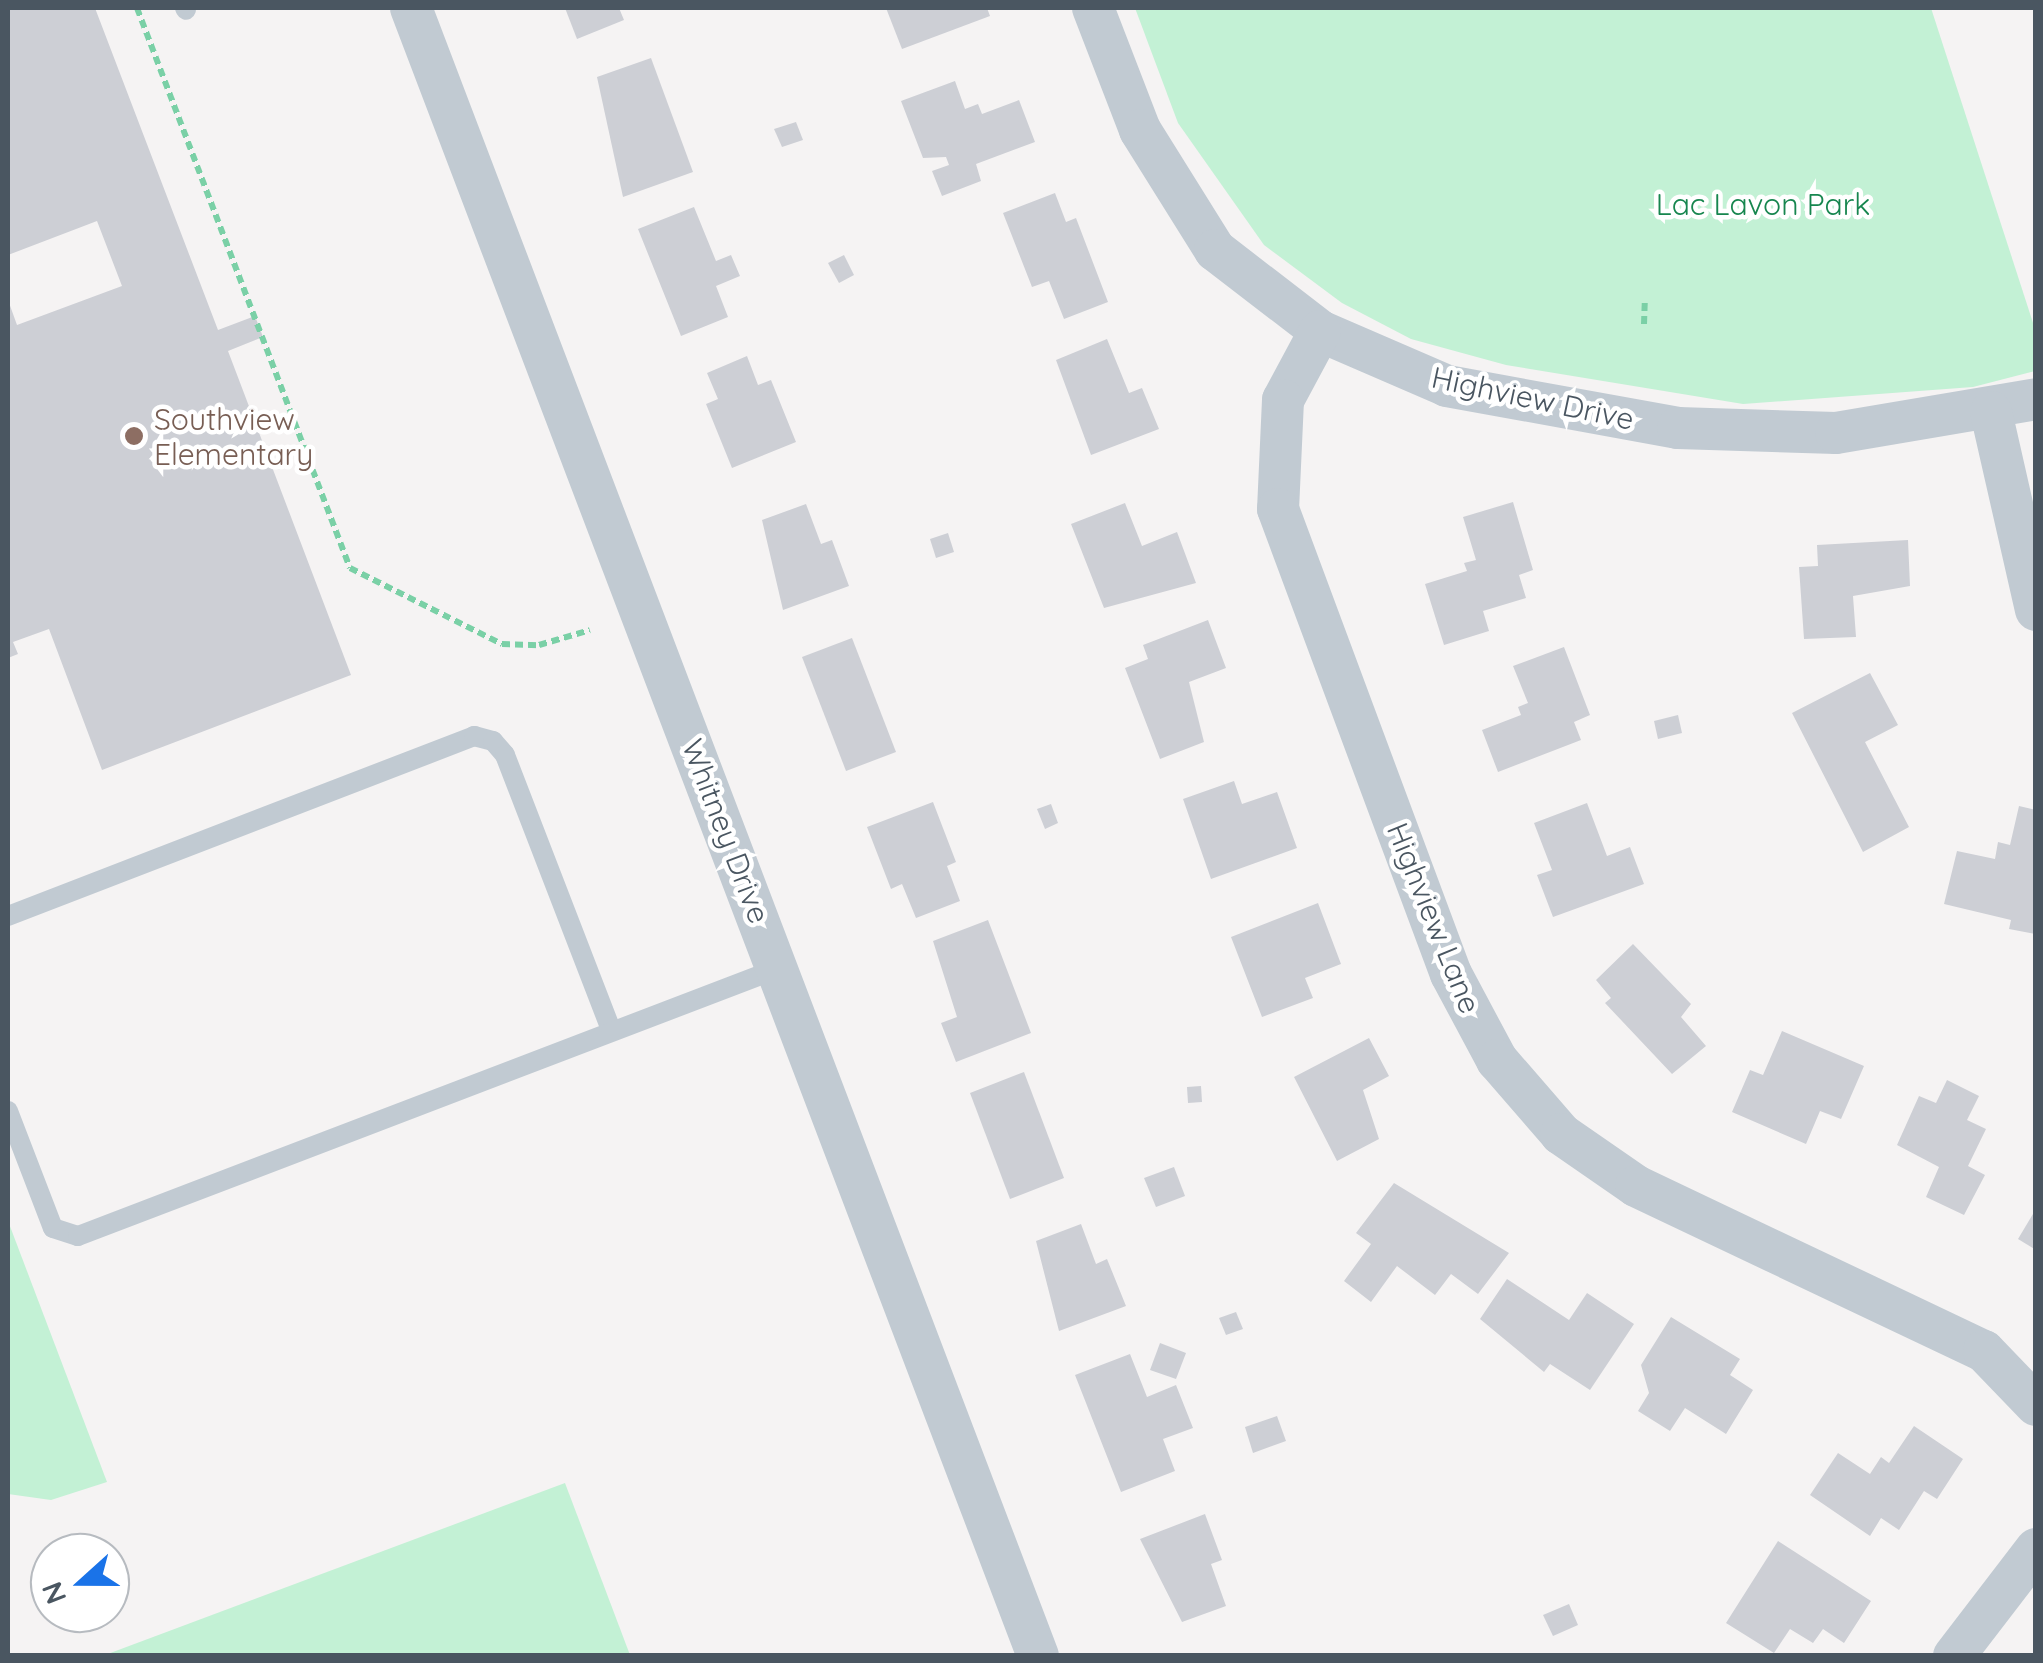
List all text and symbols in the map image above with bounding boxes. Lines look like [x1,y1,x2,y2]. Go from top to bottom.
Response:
park label: Lac Lavon Park [1656,186,1870,222]
street label: Highview Drive [1429,359,1637,437]
place label: Southview Elementary [154,401,313,472]
marker: Southview Elementary [123,425,145,447]
street label: Whitney Drive [674,734,778,928]
street label: Highview Lane [1379,818,1489,1018]
north arrow [30,1533,130,1633]
text: N [33,1577,73,1609]

